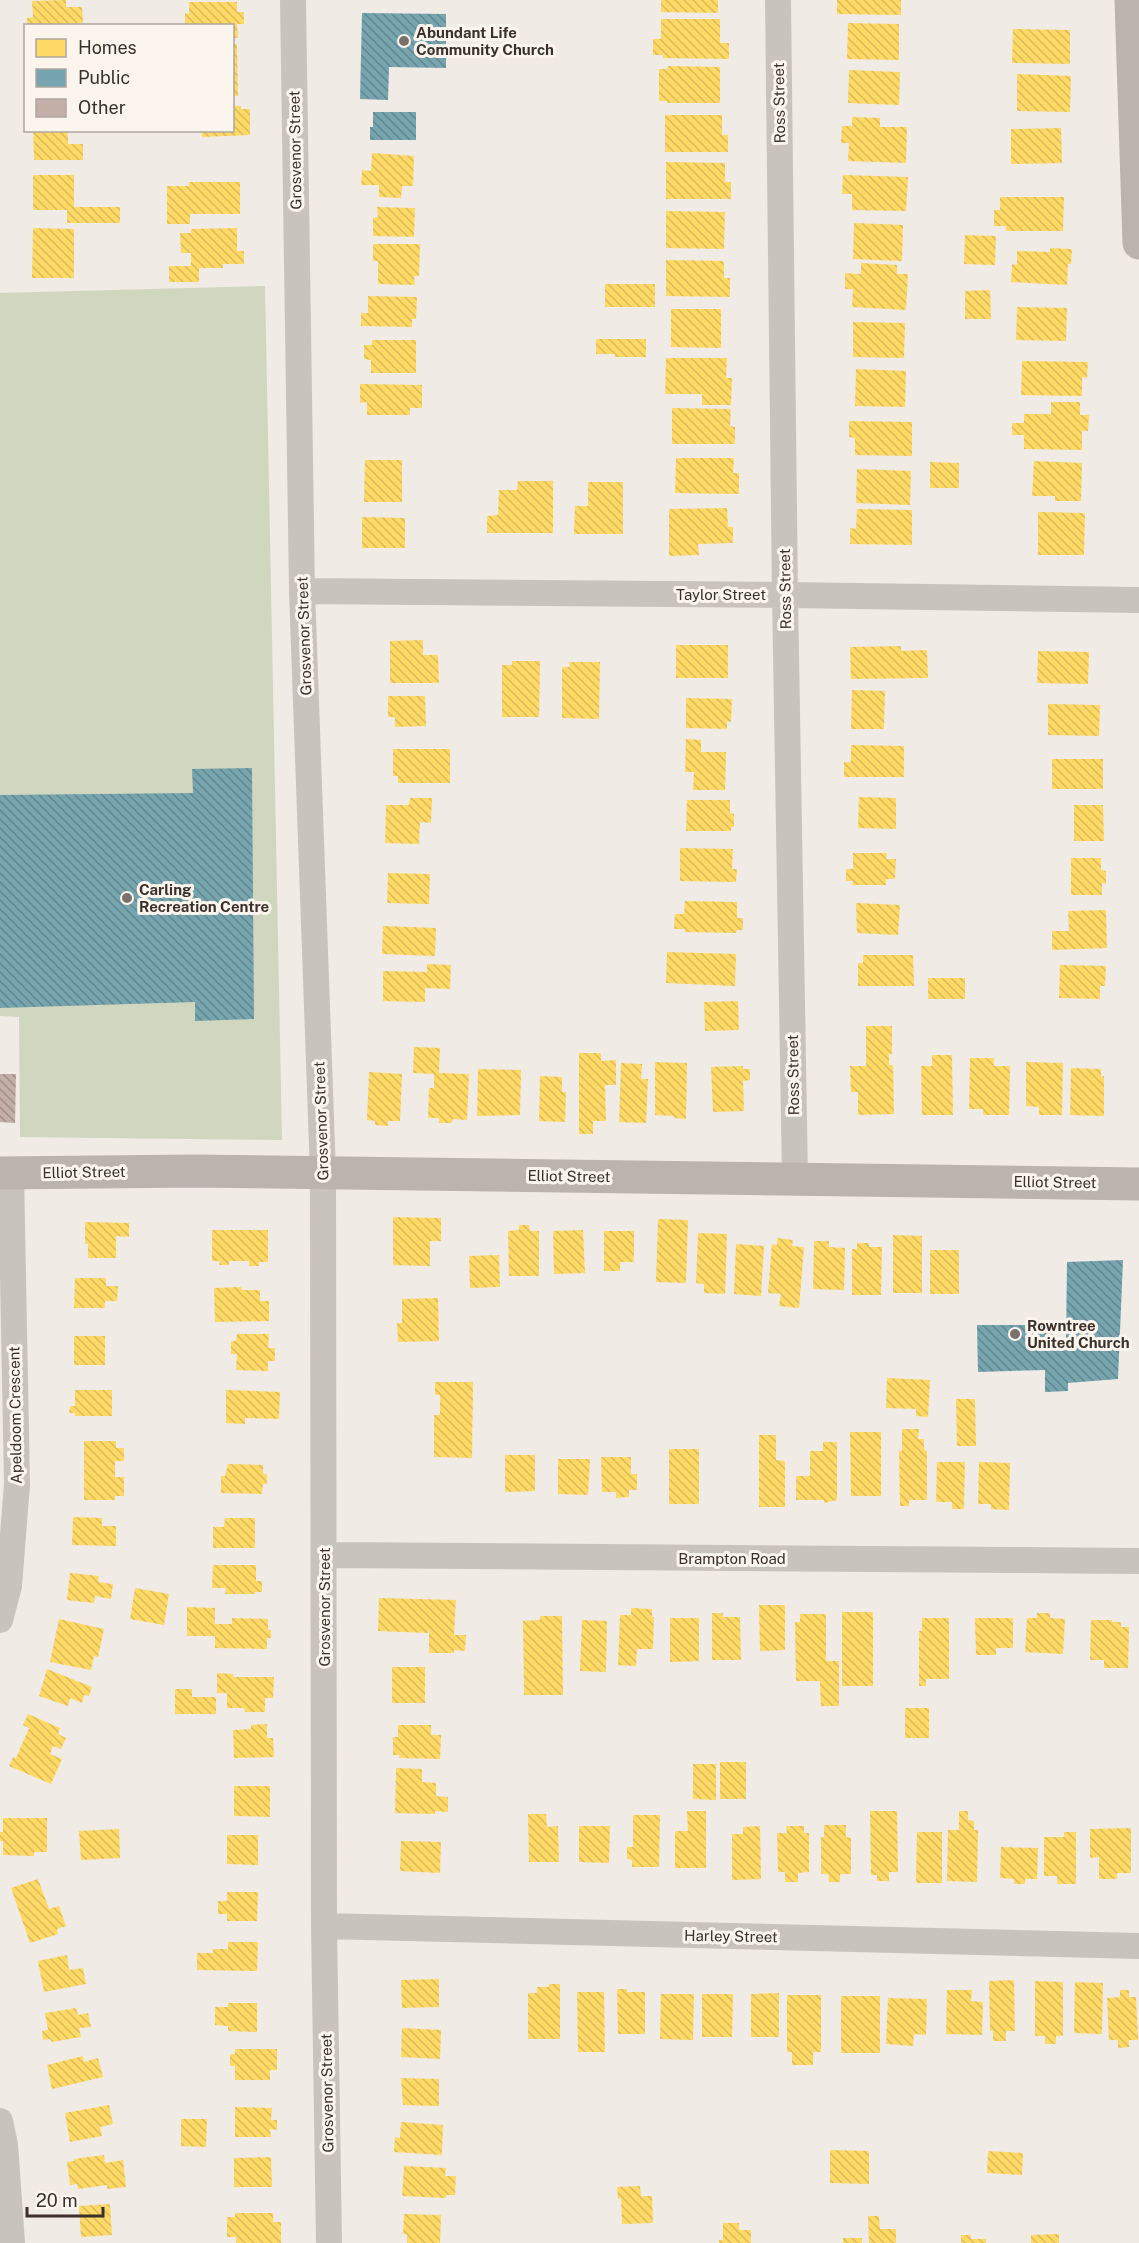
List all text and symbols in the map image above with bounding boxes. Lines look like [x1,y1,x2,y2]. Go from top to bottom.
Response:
legend [24,24,234,132]
place label: Abundant Life Community Church [416,24,554,58]
marker: Abundant Life Community Church [397,34,411,48]
text: Homes [78,37,137,58]
street label: Ross Street [770,62,788,144]
text: Public [78,67,130,88]
street label: Grosvenor Street [285,90,305,210]
text: Other [78,97,126,118]
street label: Ross Street [776,548,794,630]
street label: Grosvenor Street [293,576,315,696]
street label: Taylor Street [676,586,766,603]
place label: Carling Recreation Centre [139,881,269,915]
marker: Carling Recreation Centre [120,891,134,905]
street label: Ross Street [784,1034,802,1116]
street label: Grosvenor Street [310,1061,332,1181]
street label: Elliot Street [42,1163,126,1181]
street label: Elliot Street [527,1167,611,1185]
street label: Elliot Street [1013,1173,1097,1191]
place label: Rowntree United Church [1027,1317,1130,1351]
marker: Rowntree United Church [1008,1327,1022,1341]
street label: Apeldoom Crescent [5,1346,25,1484]
street label: Grosvenor Street [316,1547,333,1667]
street label: Brampton Road [678,1550,786,1567]
street label: Harley Street [684,1927,778,1945]
street label: Grosvenor Street [317,2033,337,2153]
scale bar [27,2180,104,2218]
text: 20 m [36,2190,78,2211]

